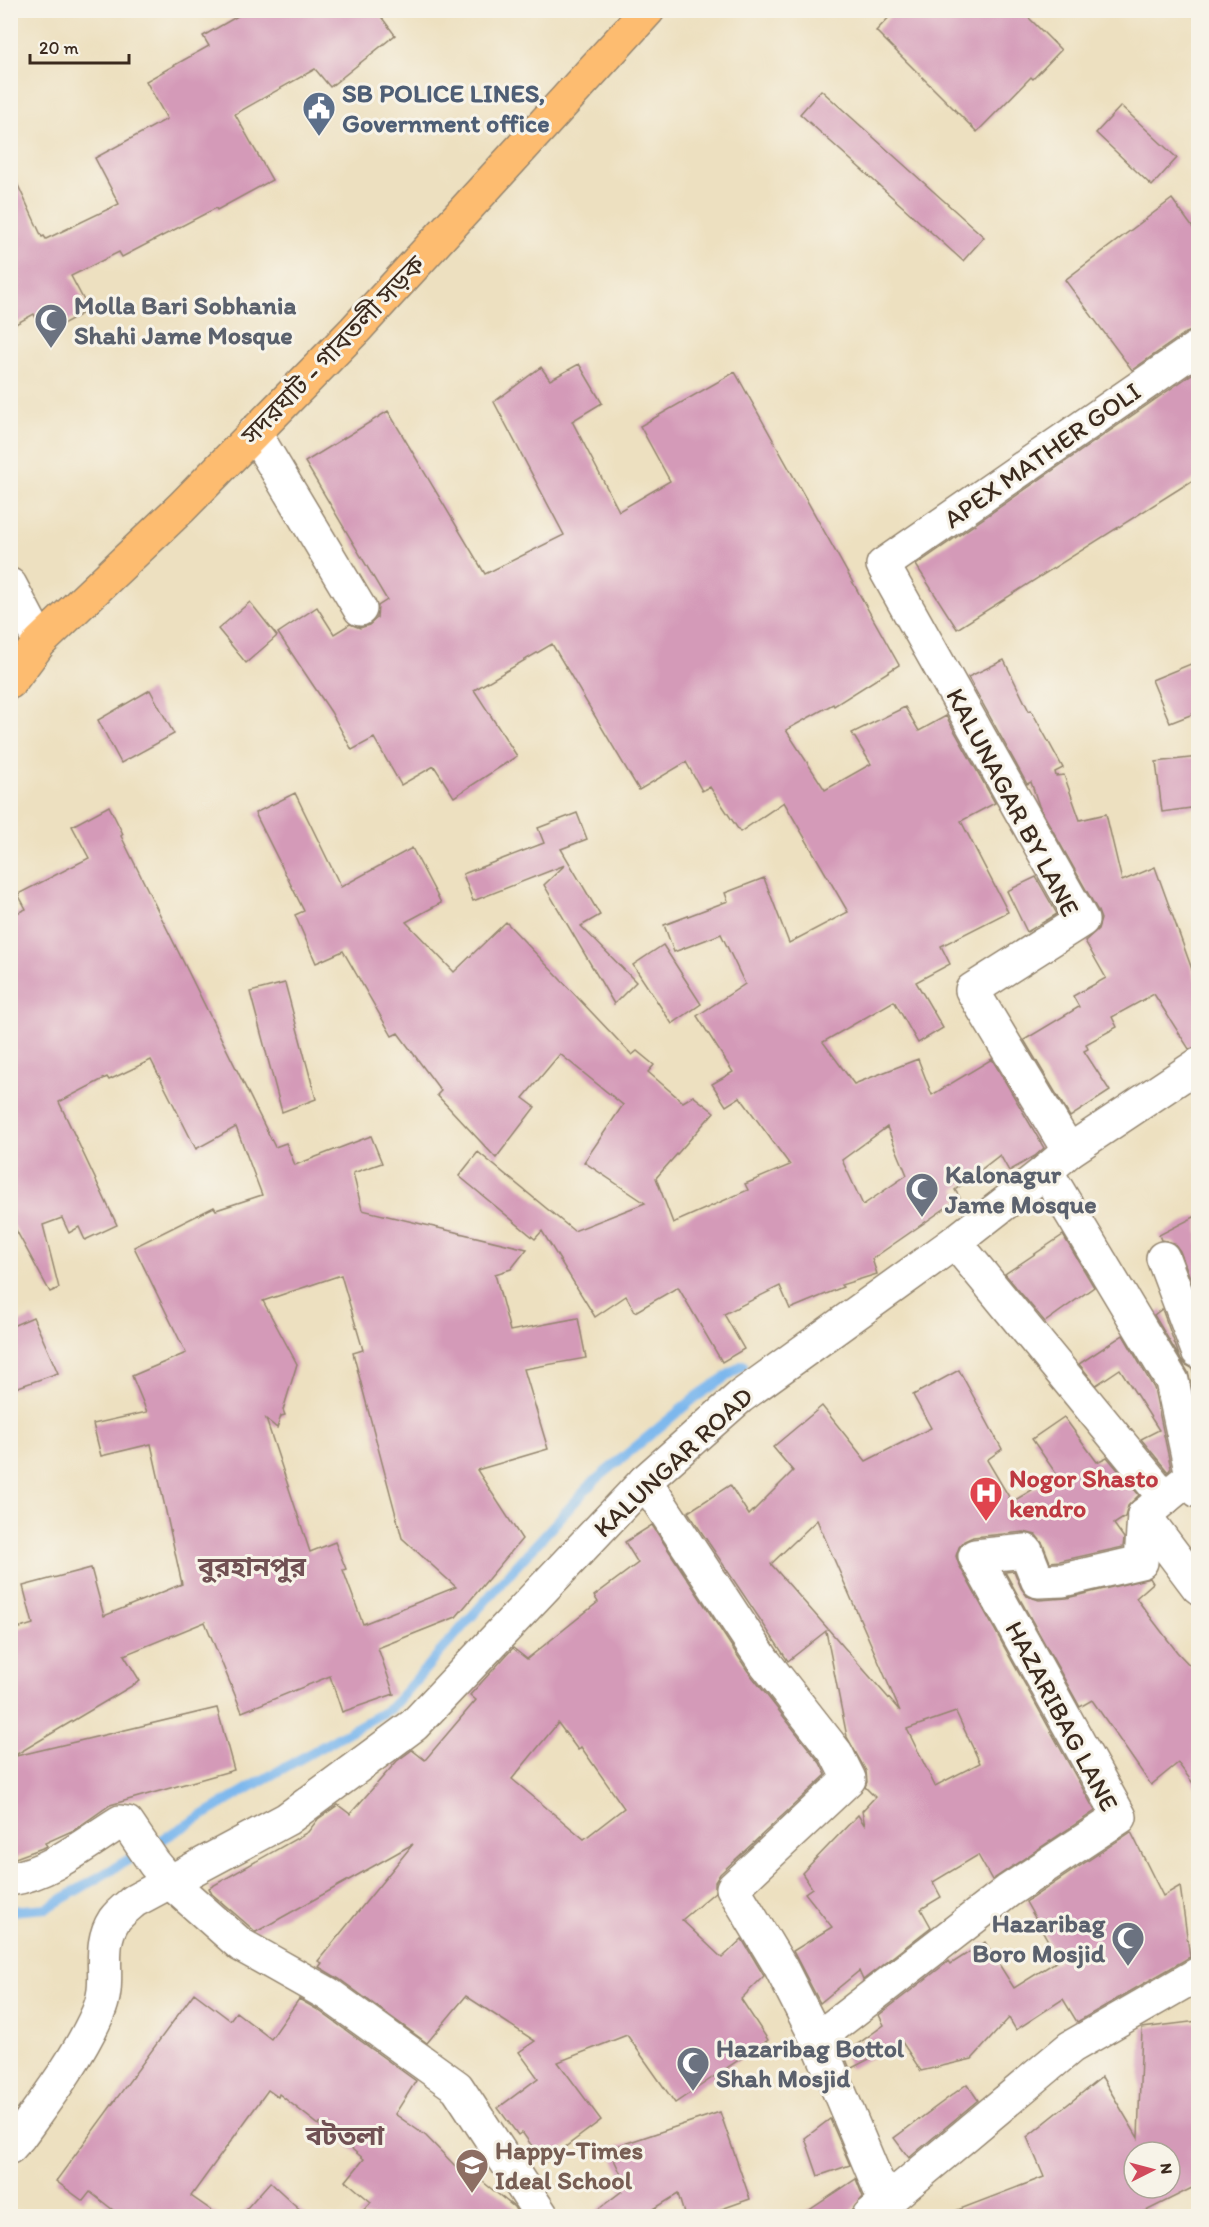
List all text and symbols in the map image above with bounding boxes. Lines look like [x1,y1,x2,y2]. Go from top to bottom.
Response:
scale bar [30,27,129,65]
text: 20 m [39,37,79,59]
place label: SB POLICE LINES, Government office [342,77,550,139]
public building icon: SB POLICE LINES, Government office [301,90,337,137]
street label: সদরঘাট - গাবতলী সড়ক [234,248,432,452]
place label: Molla Bari Sobhania Shahi Jame Mosque [74,289,296,351]
mosque icon: Molla Bari Sobhania Shahi Jame Mosque [33,302,69,349]
street label: APEX MATHER GOLI [937,375,1147,535]
street label: KALUNAGAR BY LANE [939,682,1087,922]
place label: Kalonagur Jame Mosque [944,1158,1097,1220]
mosque icon: Kalonagur Jame Mosque [904,1171,940,1218]
street label: KALUNGAR ROAD [587,1380,759,1544]
place label: Nogor Shasto kendro [1009,1462,1159,1524]
hospital icon: Nogor Shasto kendro [968,1475,1004,1522]
district label: বুরহানপুর [197,1550,307,1584]
street label: HAZARIBAG LANE [998,1615,1126,1817]
place label: Hazaribag Boro Mosjid [972,1907,1106,1969]
mosque icon: Hazaribag Boro Mosjid [1110,1920,1146,1967]
place label: Hazaribag Bottol Shah Mosjid [716,2032,905,2094]
mosque icon: Hazaribag Bottol Shah Mosjid [675,2045,711,2092]
district label: বটতলা [305,2119,385,2152]
place label: Happy-Times Ideal School [495,2134,643,2196]
north arrow [1122,2140,1182,2200]
school or university icon: Happy-Times Ideal School [454,2147,490,2194]
text: N [1156,2162,1176,2175]

